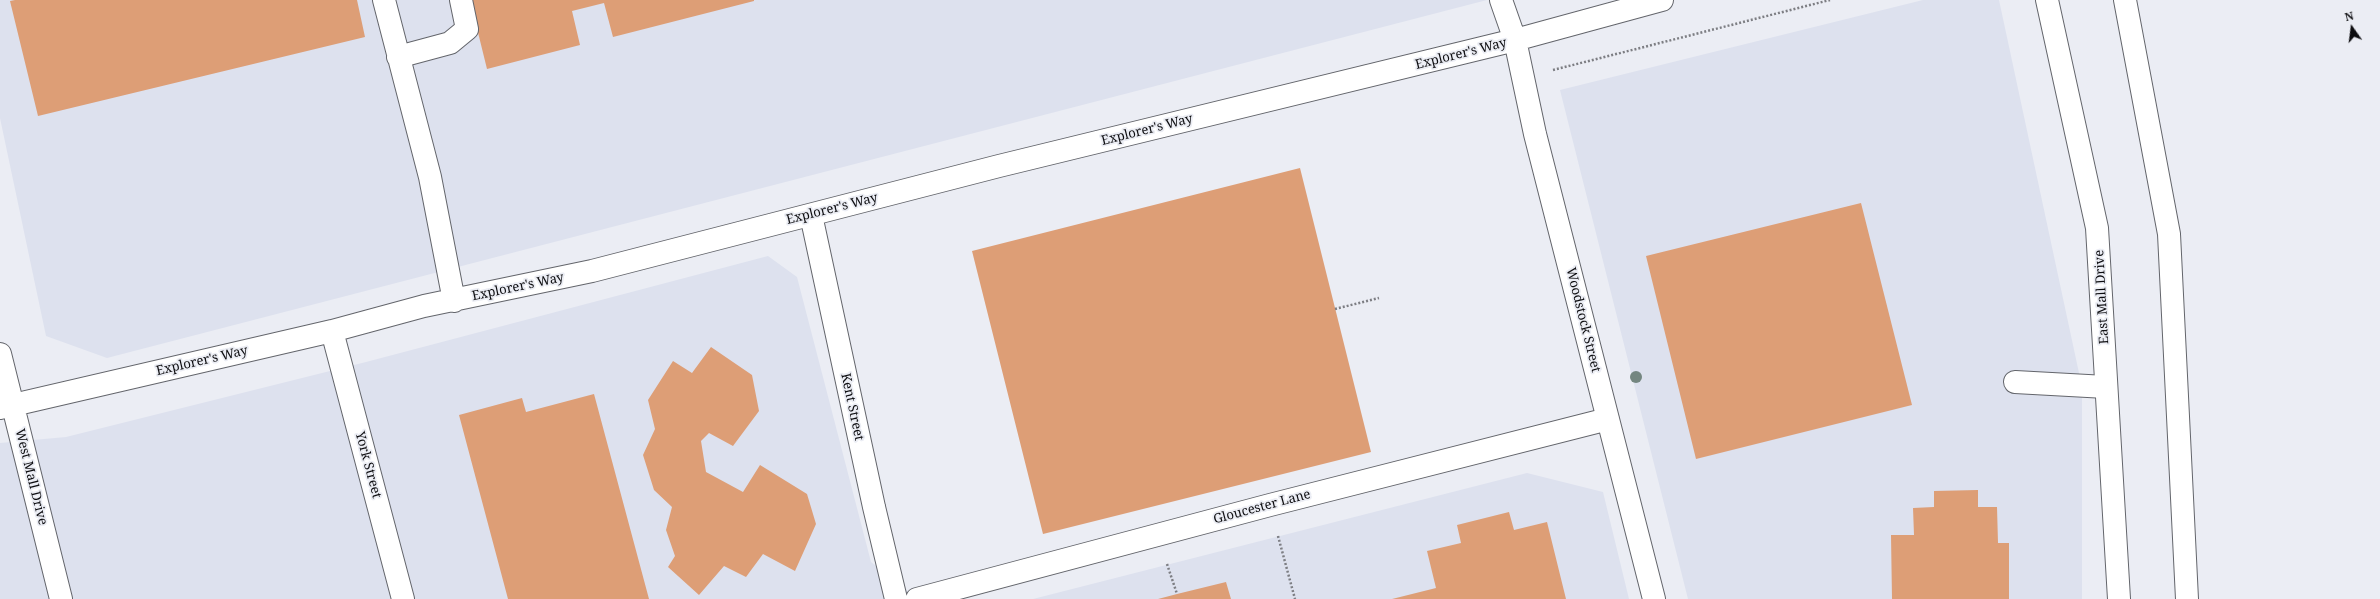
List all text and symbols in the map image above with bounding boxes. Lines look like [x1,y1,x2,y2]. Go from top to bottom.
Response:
north arrow [2332,8,2372,48]
text: N [2343,8,2355,24]
street label: Explorer's Way [1414,35,1508,73]
street label: Explorer's Way [1100,111,1194,149]
street label: Explorer's Way [785,190,879,228]
street label: East Mall Drive [2092,249,2112,345]
street label: Woodstock Street [1562,266,1604,374]
street label: Explorer's Way [471,270,565,304]
street label: Explorer's Way [155,343,249,379]
street label: Kent Street [837,372,867,442]
street label: West Mall Drive [11,427,51,527]
street label: York Street [352,430,384,500]
street label: Gloucester Lane [1212,487,1312,527]

